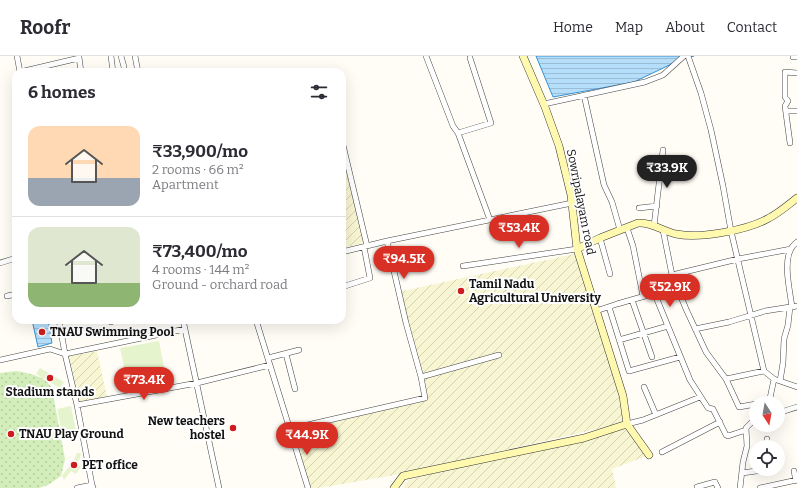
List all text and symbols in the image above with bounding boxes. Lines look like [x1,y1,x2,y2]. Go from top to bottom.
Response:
text: Roofr [20,16,70,39]
text: Home [553,19,593,36]
text: Map [615,19,643,36]
text: About [665,19,705,36]
text: Contact [727,19,777,36]
icon: filters [308,81,330,103]
text: 6 homes [28,82,96,103]
text: ₹33,900/mo [152,141,248,162]
icon: home [60,142,108,190]
street label: Sowripalayam road [564,148,598,256]
pin: ₹33.9K [634,155,700,189]
text: ₹33.9K [646,160,688,175]
text: 2 rooms · 66 m² [152,162,244,177]
text: Apartment [152,177,219,192]
pin: ₹53.4K [486,215,552,249]
text: ₹53.4K [498,220,540,235]
text: ₹73,400/mo [152,241,248,262]
icon: home [60,243,108,291]
pin: ₹94.5K [371,246,437,280]
text: ₹94.5K [382,251,426,266]
text: 4 rooms · 144 m² [152,262,249,277]
pin: ₹52.9K [637,274,703,308]
text: Ground - orchard road [152,277,288,292]
place label: Tamil Nadu Agricultural University [469,277,601,305]
text: ₹52.9K [649,279,691,294]
marker: Tamil Nadu Agricultural University [456,286,466,296]
place label: TNAU Swimming Pool [50,325,174,339]
marker: TNAU Swimming Pool [37,327,47,337]
pin: ₹73.4K [111,367,177,401]
text: ₹73.4K [123,372,165,387]
marker: Stadium stands [45,373,55,383]
place label: Stadium stands [6,385,95,399]
north arrow [749,396,785,432]
map controls [749,396,785,476]
place label: New teachers hostel [148,414,225,442]
pin: ₹44.9K [274,422,340,456]
marker: New teachers hostel [228,423,238,433]
place label: TNAU Play Ground [19,427,125,441]
text: ₹44.9K [285,427,329,442]
marker: TNAU Play Ground [6,429,16,439]
button: locate [749,440,785,476]
place label: PET office [82,458,138,472]
marker: PET office [69,460,79,470]

